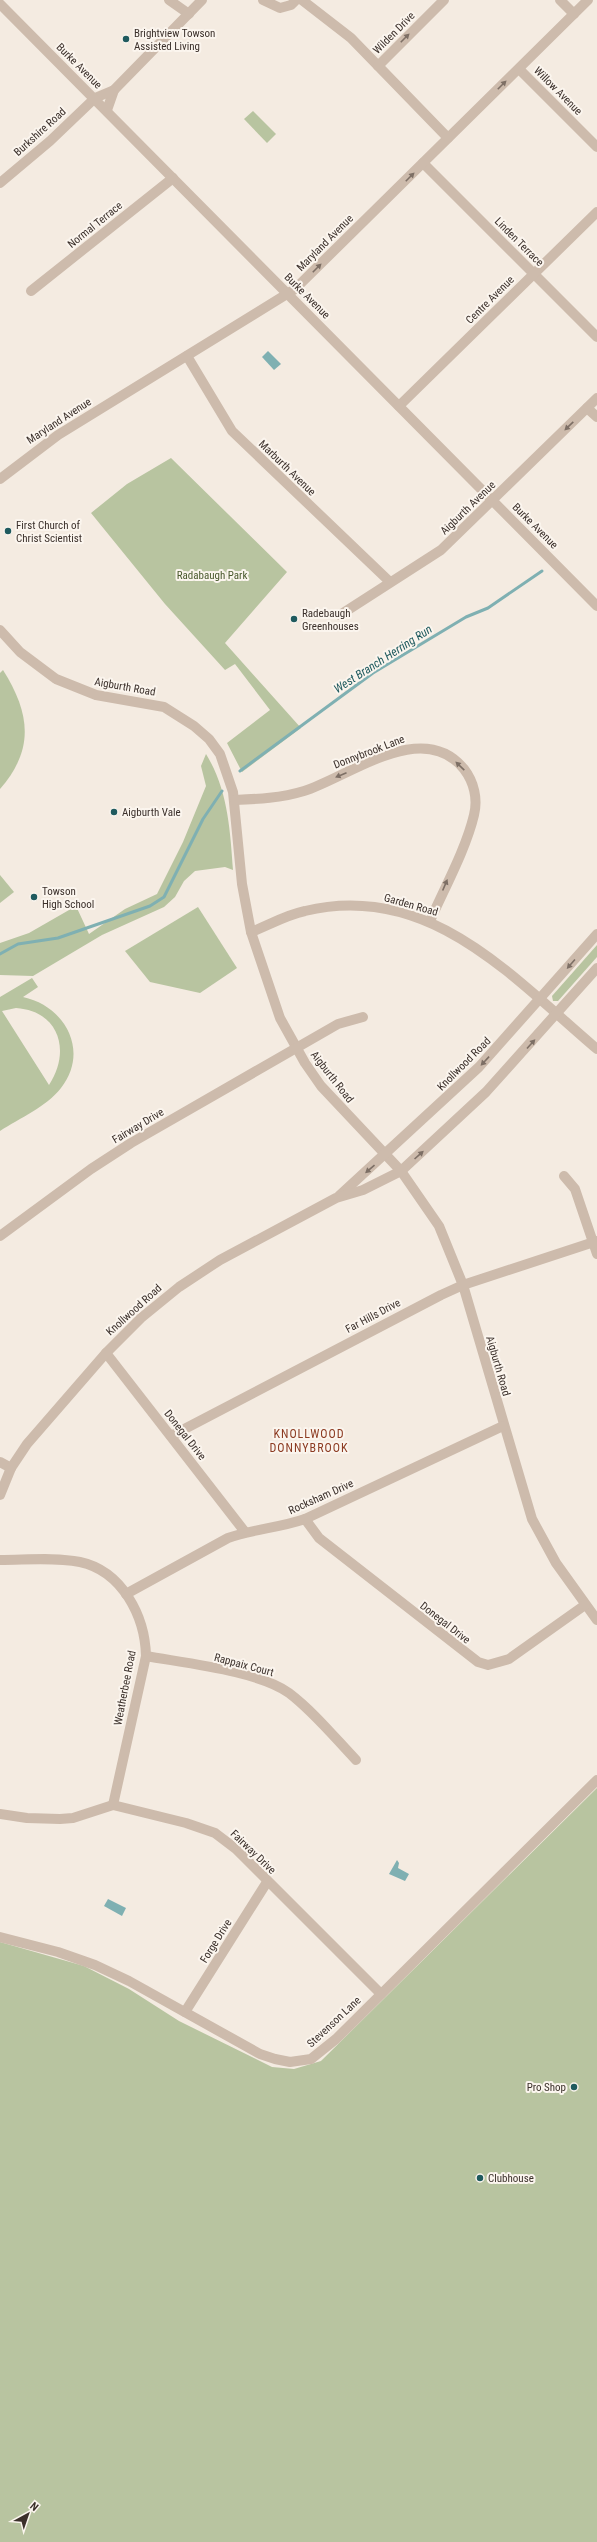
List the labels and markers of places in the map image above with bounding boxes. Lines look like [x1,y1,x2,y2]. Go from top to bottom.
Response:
place label: Brightview Towson Assisted Living [134,27,215,53]
marker: Brightview Towson Assisted Living [121,34,131,44]
place label: First Church of Christ Scientist [16,519,82,545]
marker: First Church of Christ Scientist [3,526,13,536]
place label: Radebaugh Greenhouses [302,607,359,633]
marker: Radebaugh Greenhouses [289,614,299,624]
place label: Aigburth Vale [122,806,181,819]
marker: Aigburth Vale [109,807,119,817]
place label: Towson High School [42,885,94,911]
marker: Towson High School [29,892,39,902]
place label: Pro Shop [527,2081,566,2094]
marker: Pro Shop [569,2082,579,2092]
place label: Clubhouse [488,2172,534,2185]
marker: Clubhouse [475,2173,485,2183]

